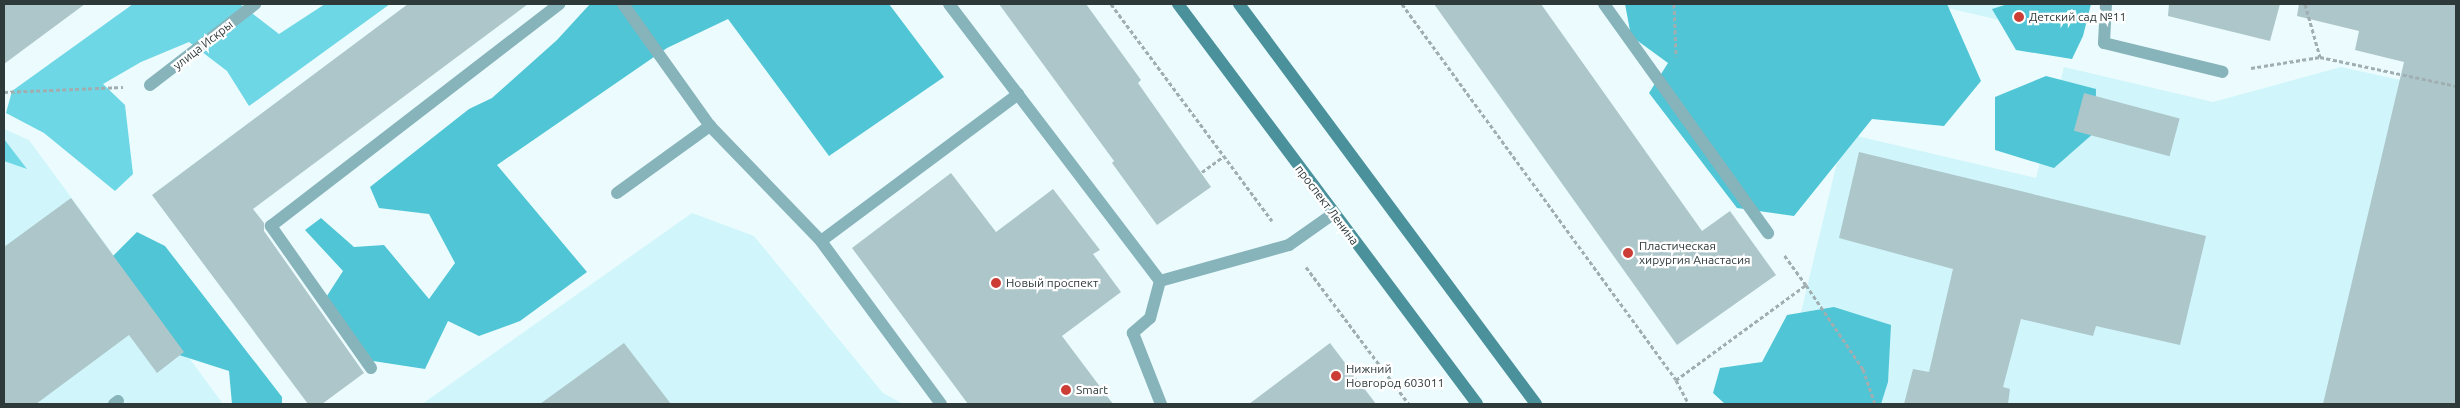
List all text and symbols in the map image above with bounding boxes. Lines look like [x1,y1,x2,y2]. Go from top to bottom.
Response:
place label: Детский сад №11 [2029,10,2126,24]
marker: Детский сад №11 [2013,11,2025,23]
street label: улица Искры [170,17,236,73]
street label: проспект Ленина [1292,162,1362,248]
place label: Пластическая хирургия Анастасия [1639,239,1750,267]
marker: Пластическая хирургия Анастасия [1621,246,1635,260]
place label: Новый проспект [1006,276,1098,290]
marker: Новый проспект [990,277,1002,289]
place label: Нижний Новгород 603011 [1346,362,1444,390]
marker: Нижний Новгород 603011 [1330,370,1342,382]
place label: Smart [1076,383,1108,397]
marker: Smart [1060,384,1072,396]

